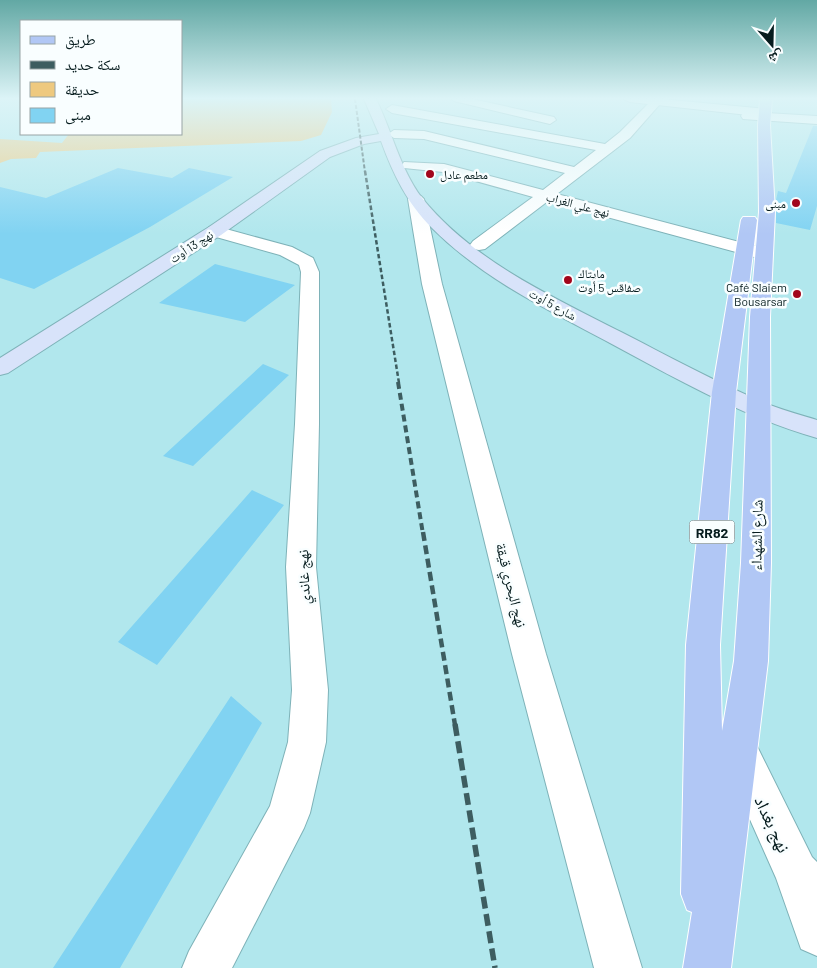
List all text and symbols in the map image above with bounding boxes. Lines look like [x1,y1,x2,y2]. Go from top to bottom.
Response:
legend [20,20,182,135]
north arrow [747,20,797,70]
text: طريق [65,30,96,50]
text: ش [766,46,787,68]
text: سكة حديد [65,55,121,73]
text: حديقة [65,80,100,98]
text: مبنى [65,105,91,125]
place label: مطعم عادل [440,167,488,183]
marker: مطعم عادل [424,168,436,180]
street label: نهج علي الغراب [544,189,611,223]
place label: مبنى [765,196,786,211]
marker: مبنى [790,197,802,209]
street label: نهج 13 أوت [167,227,216,266]
place label: مايتاك صفاقس 5 أوت [578,266,641,295]
marker: مايتاك صفاقس 5 أوت [562,274,574,286]
place label: Café Slaiem Bousarsar [726,280,788,308]
street label: شارع 5 أوت [526,285,579,324]
marker: Café Slaiem Bousarsar [791,288,803,300]
street label: شارع الشهداء [746,499,768,571]
road number: RR82 [690,520,734,544]
street label: نهج البحري قيقة [489,541,531,630]
street label: نهج غاندي [293,549,317,605]
street label: نهج بغداد [749,792,796,857]

